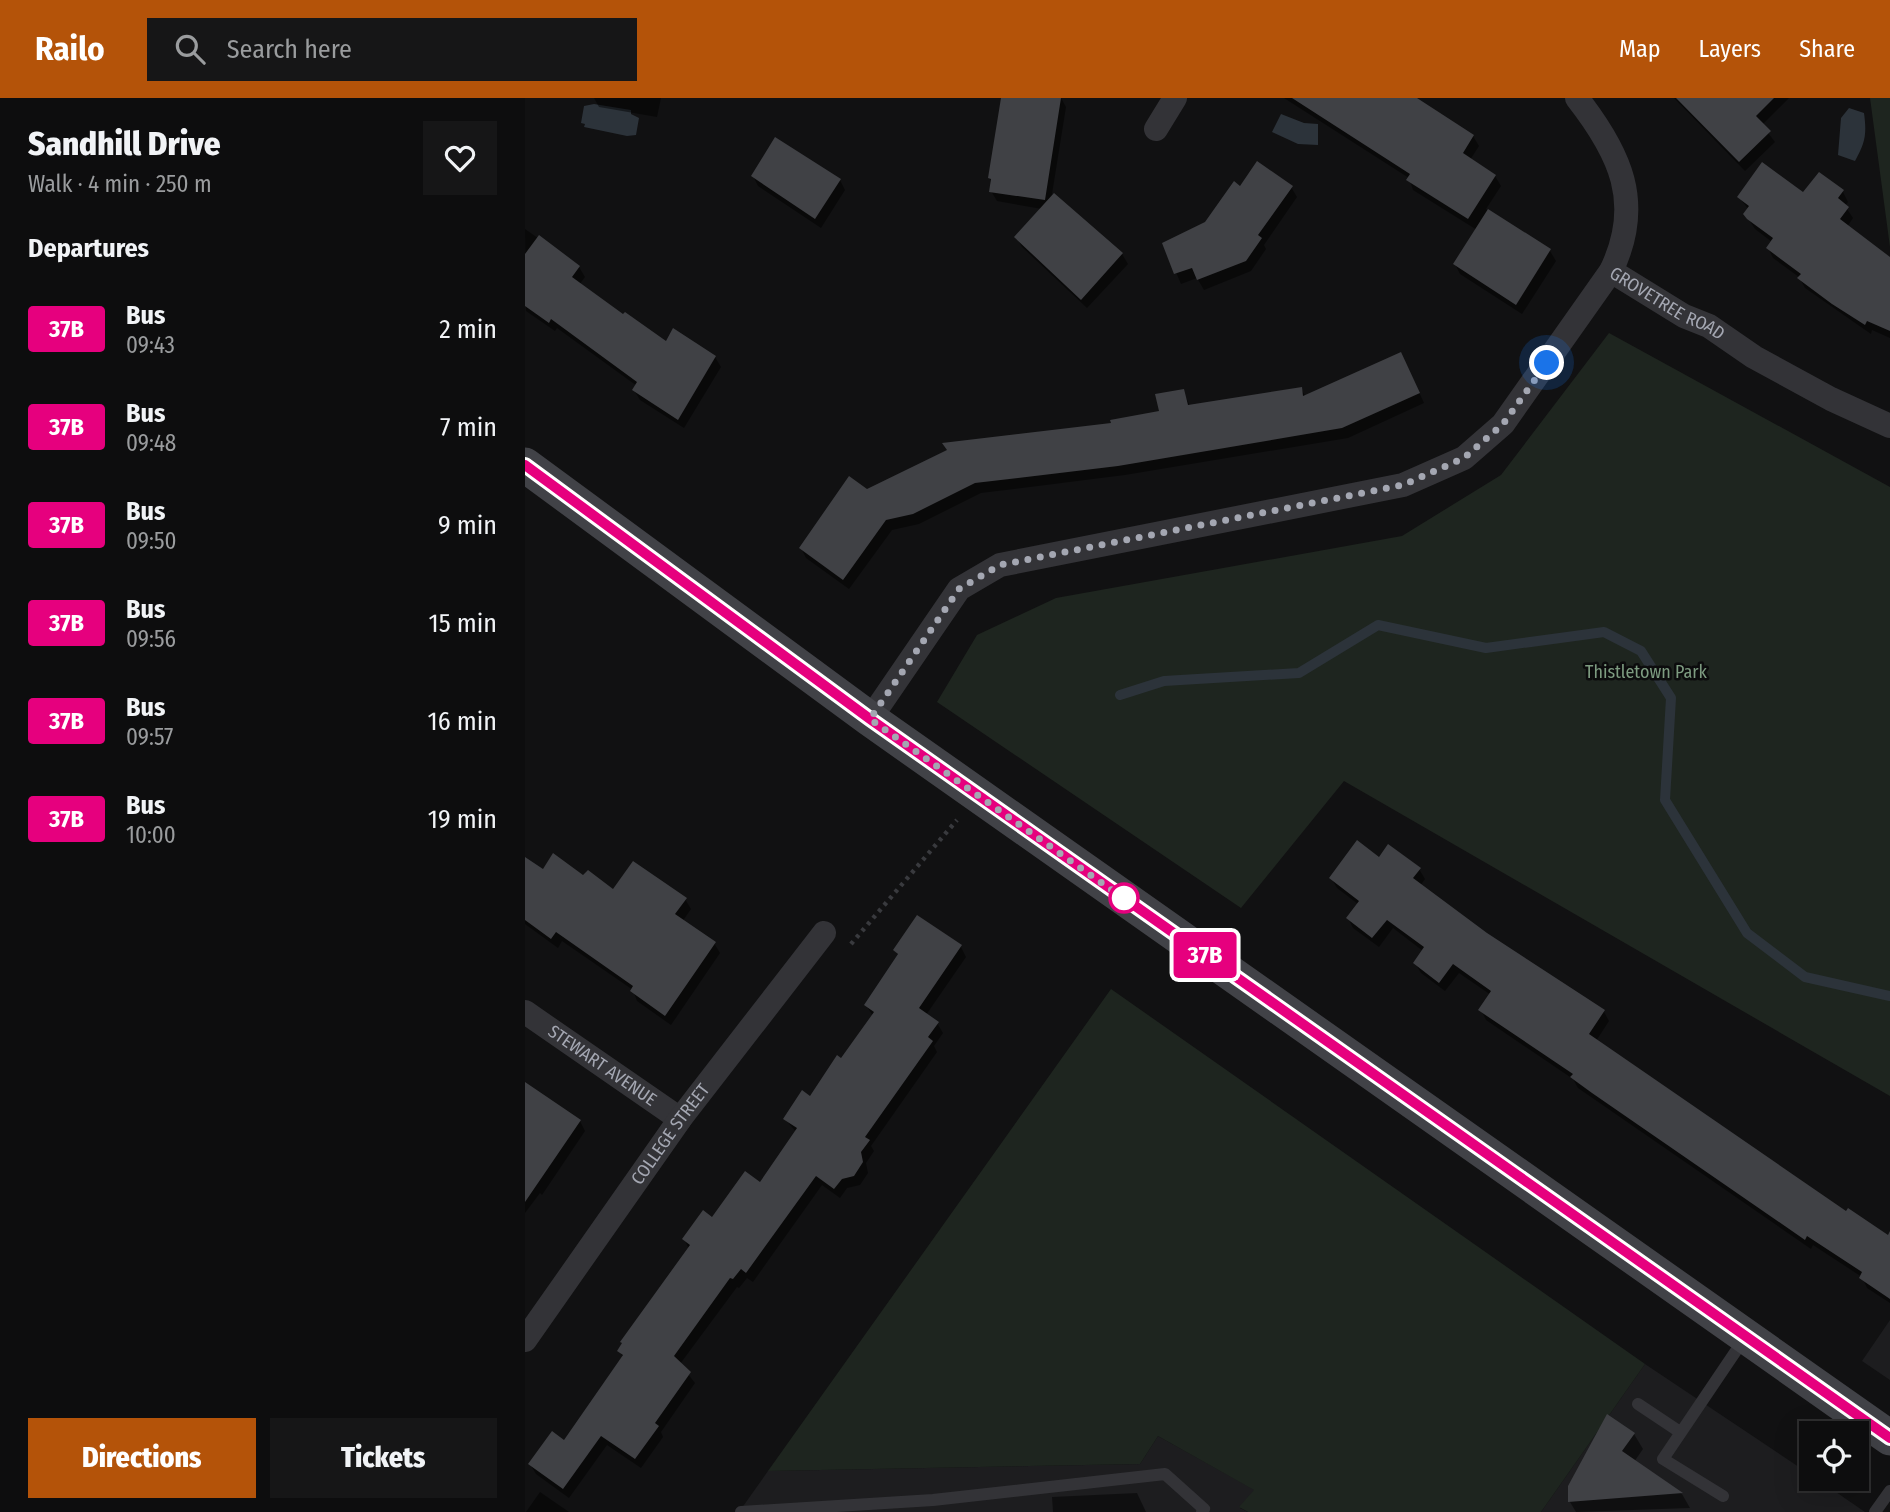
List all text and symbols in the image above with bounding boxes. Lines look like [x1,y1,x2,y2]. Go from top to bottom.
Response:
search box [147,18,637,81]
text: Railo [35,29,105,69]
icon: search [171,30,209,68]
text: Search here [227,34,352,65]
text: Map [1619,35,1661,63]
text: Layers [1699,35,1761,63]
text: Share [1799,35,1855,63]
button: heart [423,121,497,195]
text: Sandhill Drive [28,124,221,164]
text: Walk · 4 min · 250 m [28,170,212,198]
text: Departures [28,233,149,264]
street label: GROVETREE ROAD [1606,262,1729,345]
text: Bus [126,300,165,331]
text: 2 min [439,314,497,345]
text: 37B [49,315,84,343]
text: 09:43 [126,331,175,359]
your location [1529,345,1564,380]
text: Bus [126,398,165,429]
text: 7 min [440,412,497,443]
text: 37B [49,413,84,441]
text: 09:48 [126,429,176,457]
text: Bus [126,496,165,527]
text: 9 min [438,510,497,541]
text: 37B [49,511,84,539]
text: 09:50 [126,527,177,555]
text: Bus [126,594,165,625]
text: 15 min [429,608,497,639]
text: 37B [49,609,84,637]
text: 09:56 [126,625,176,653]
park label: Thistletown Park [1585,661,1708,683]
text: Bus [126,692,165,723]
text: 16 min [428,706,497,737]
text: 37B [49,707,84,735]
text: 09:57 [126,723,173,751]
text: Bus [126,790,165,821]
text: 19 min [428,804,497,835]
text: 37B [49,805,84,833]
text: 10:00 [126,821,176,849]
unlabelled marker [1109,883,1139,913]
line badge: 37B [1165,932,1245,978]
text: 37B [1188,941,1222,969]
street label: STEWART AVENUE [544,1020,661,1111]
street label: COLLEGE STREET [626,1079,715,1189]
button: Directions [28,1418,256,1498]
button: Tickets [270,1418,497,1498]
map controls [1799,1421,1869,1491]
button: locate [1799,1421,1869,1491]

